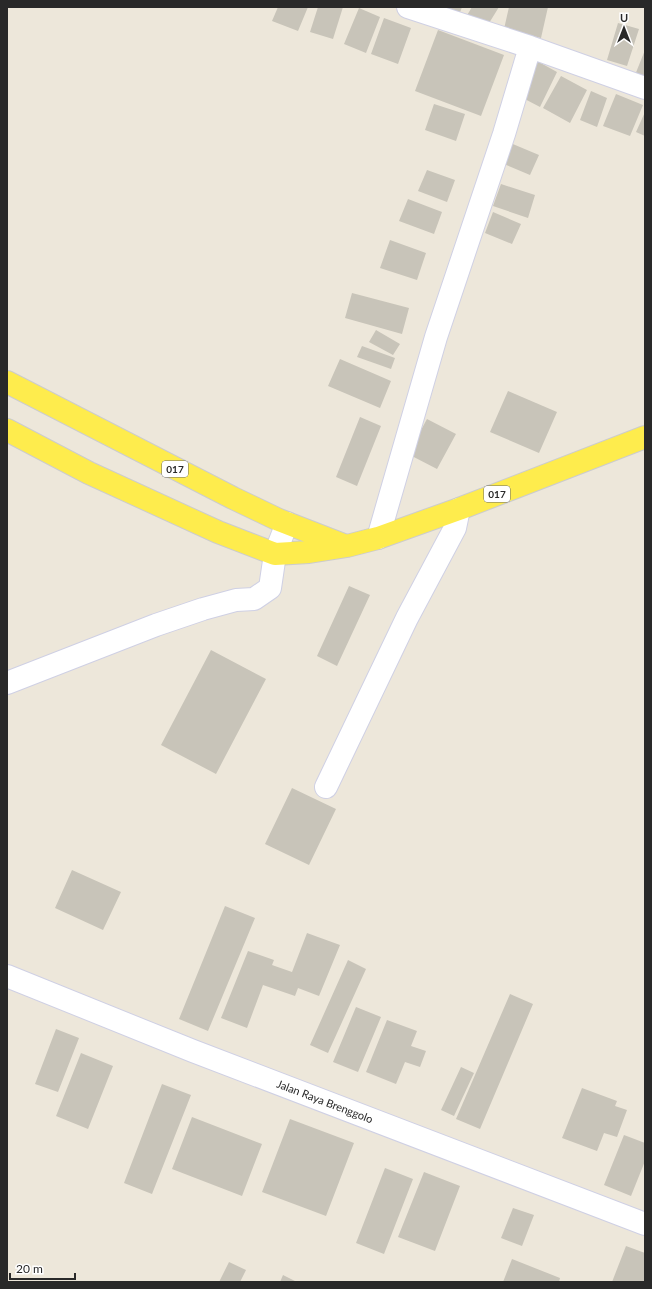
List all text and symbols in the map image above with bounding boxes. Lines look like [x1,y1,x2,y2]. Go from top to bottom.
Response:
north arrow [604,8,644,48]
text: U [620,11,628,24]
road number: 017 [162,461,188,477]
road number: 017 [484,486,510,502]
street label: Jalan Raya Brenggolo [275,1077,375,1125]
scale bar [10,1255,75,1281]
text: 20 m [16,1261,43,1276]

